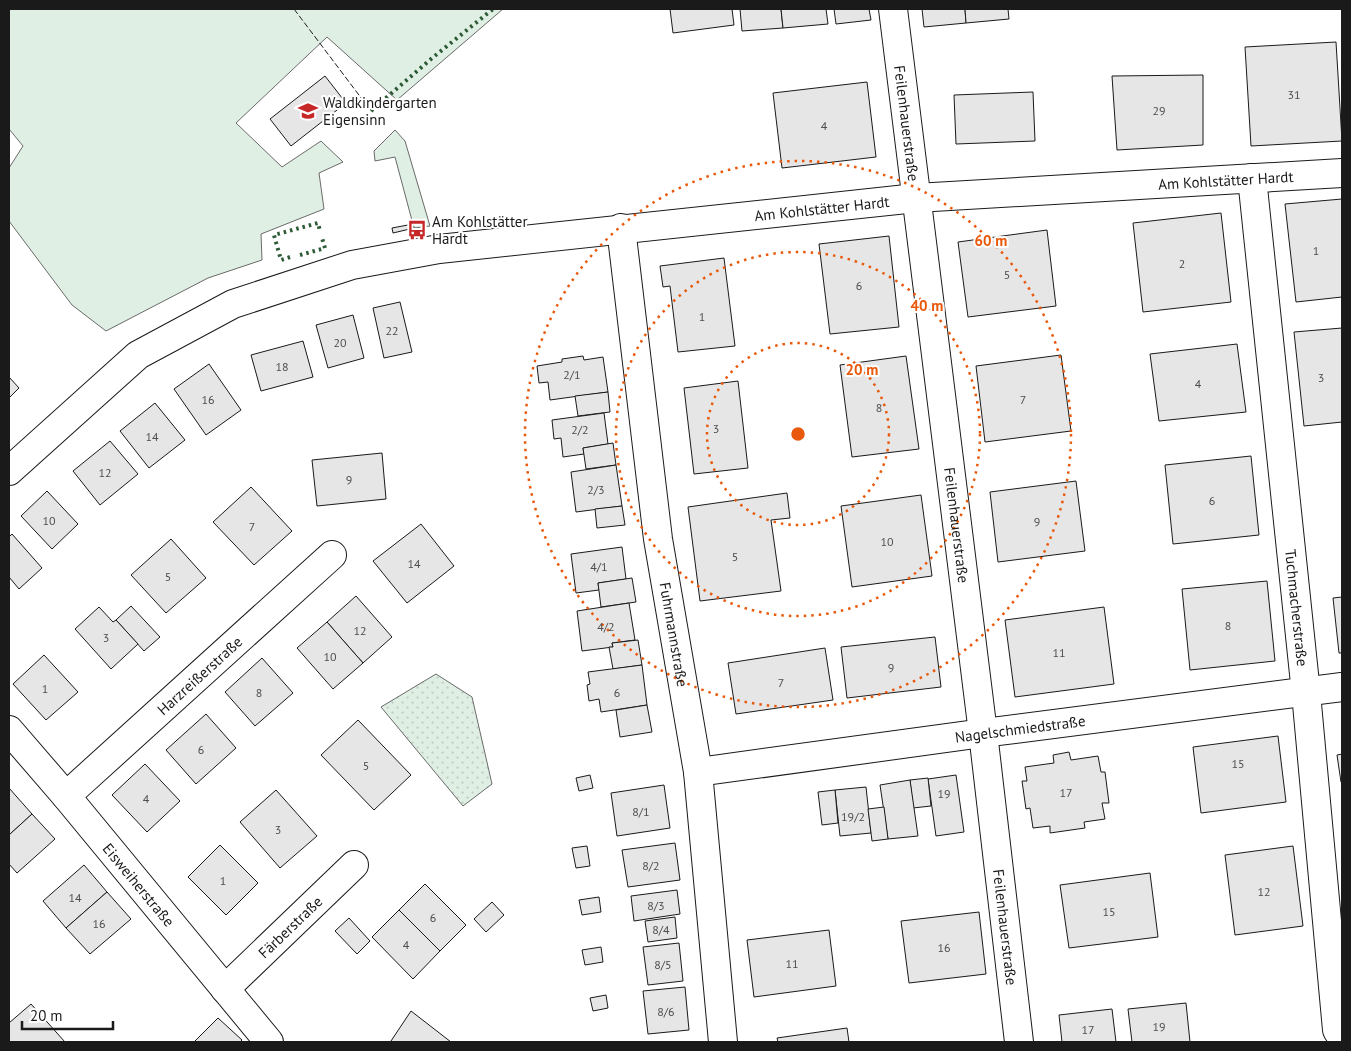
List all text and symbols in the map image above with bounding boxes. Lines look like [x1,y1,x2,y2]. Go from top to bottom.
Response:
street label: Feilenhauerstraße [891,64,924,182]
house number: 31 [1287,87,1301,102]
place label: Waldkindergarten Eigensinn [323,93,437,129]
school or university icon: Waldkindergarten Eigensinn [297,100,319,122]
house number: 29 [1152,103,1166,118]
house number: 4 [821,118,828,133]
street label: Am Kohlstätter Hardt [1158,166,1294,193]
street label: Am Kohlstätter Hardt [753,191,890,225]
place label: Am Kohlstätter Hardt [432,212,528,248]
bus stop icon: Am Kohlstätter Hardt [406,219,428,241]
text: 60 m [975,231,1007,250]
house number: 1 [1313,243,1319,258]
house number: 2 [1179,256,1185,271]
house number: 5 [1004,267,1010,282]
house number: 6 [856,278,862,293]
text: 40 m [911,296,943,315]
house number: 1 [699,309,705,324]
house number: 22 [385,323,399,338]
house number: 20 [333,335,347,350]
house number: 18 [275,359,289,374]
text: 20 m [846,360,878,379]
house number: 2/1 [563,367,581,382]
house number: 3 [1318,370,1324,385]
house number: 4 [1195,376,1202,391]
house number: 16 [201,392,215,407]
house number: 7 [1020,392,1026,407]
house number: 8 [876,400,882,415]
house number: 3 [713,421,719,436]
house number: 2/2 [571,422,589,437]
centre of rings [789,425,807,443]
house number: 14 [145,429,159,444]
house number: 12 [98,465,112,480]
street label: Feilenhauerstraße [941,466,974,584]
house number: 9 [346,472,352,487]
house number: 2/3 [587,482,605,497]
house number: 6 [1209,493,1215,508]
house number: 10 [42,513,56,528]
house number: 9 [1034,514,1040,529]
house number: 7 [249,519,255,534]
house number: 10 [880,534,894,549]
street label: Tuchmacherstraße [1281,548,1313,667]
house number: 5 [732,549,738,564]
house number: 14 [407,556,421,571]
house number: 4/1 [590,559,608,574]
house number: 5 [165,569,171,584]
street label: Fuhrmannstraße [656,581,693,688]
house number: 8 [1225,618,1231,633]
house number: 4/2 [597,619,615,634]
house number: 12 [353,623,367,638]
house number: 3 [103,630,109,645]
street label: Harzreißerstraße [153,632,246,719]
house number: 11 [1052,645,1066,660]
house number: 10 [323,649,337,664]
house number: 9 [888,660,894,675]
house number: 7 [778,675,784,690]
house number: 1 [42,681,48,696]
house number: 8 [256,685,262,700]
house number: 6 [614,685,620,700]
street label: Nagelschmiedstraße [954,710,1086,746]
house number: 6 [198,742,204,757]
house number: 15 [1231,756,1245,771]
house number: 5 [363,758,369,773]
house number: 17 [1059,785,1073,800]
house number: 19 [937,786,951,801]
house number: 4 [143,791,150,806]
house number: 8/1 [632,804,650,819]
house number: 19/2 [841,809,865,824]
house number: 3 [275,822,281,837]
street label: Eisweiherstraße [99,839,179,930]
house number: 8/2 [642,858,660,873]
street label: Feilenhauerstraße [989,868,1022,986]
house number: 1 [220,873,226,888]
house number: 12 [1257,884,1271,899]
house number: 14 [68,890,82,905]
street label: Färberstraße [254,891,326,962]
house number: 8/3 [647,898,665,913]
house number: 15 [1102,904,1116,919]
house number: 6 [430,910,436,925]
house number: 16 [92,916,106,931]
house number: 8/4 [652,922,670,937]
house number: 4 [403,937,410,952]
house number: 16 [937,940,951,955]
house number: 11 [785,956,799,971]
house number: 8/5 [654,957,672,972]
scale bar [22,998,114,1030]
house number: 8/6 [657,1004,675,1019]
text: 20 m [30,1006,63,1025]
house number: 19 [1152,1019,1166,1034]
house number: 17 [1081,1022,1095,1037]

